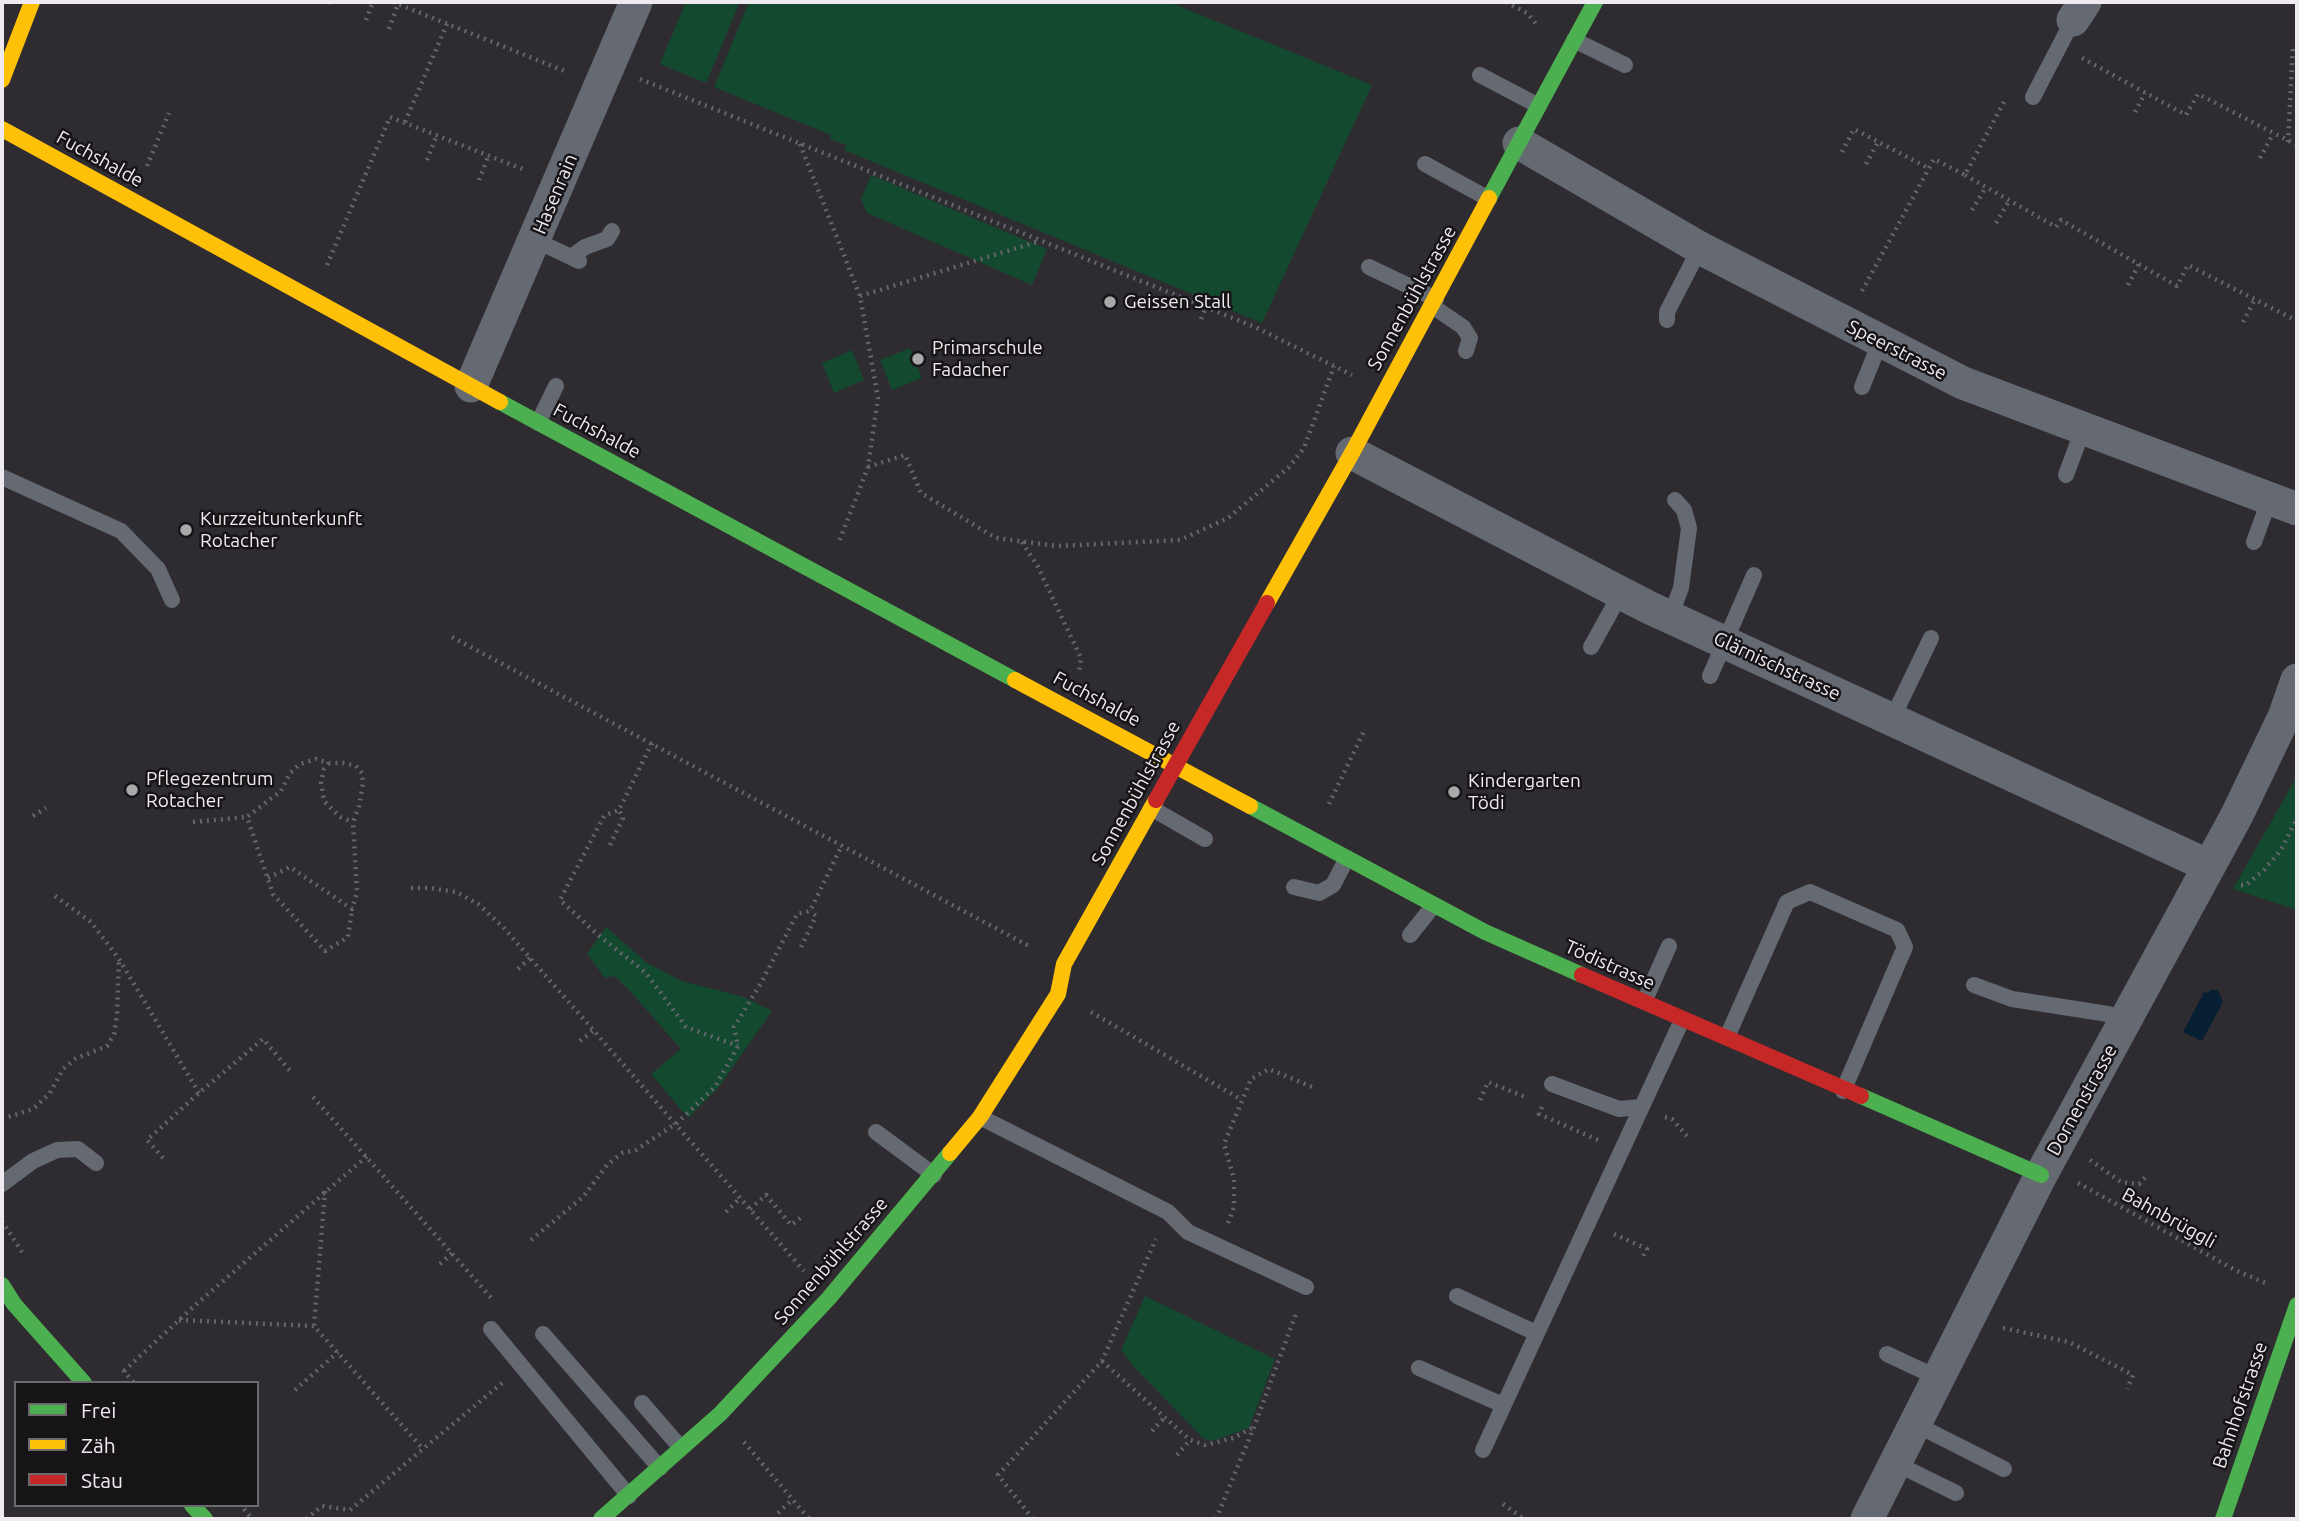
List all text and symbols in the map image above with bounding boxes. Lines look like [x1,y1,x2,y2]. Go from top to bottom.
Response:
street label: Fuchshalde [53,126,147,192]
street label: Hasenrain [528,150,582,238]
street label: Sonnenbühlstrasse [1363,222,1461,374]
place label: Geissen Stall [1124,291,1231,313]
marker: Geissen Stall [1102,294,1118,310]
street label: Speerstrasse [1843,315,1951,385]
place label: Primarschule Fadacher [932,337,1043,381]
marker: Primarschule Fadacher [910,351,926,367]
street label: Fuchshalde [549,398,645,464]
place label: Kurzzeitunterkunft Rotacher [200,508,362,552]
marker: Kurzzeitunterkunft Rotacher [178,522,194,538]
street label: Glärnischstrasse [1710,627,1844,705]
street label: Fuchshalde [1049,666,1145,732]
street label: Sonnenbühlstrasse [1087,717,1185,869]
place label: Pflegezentrum Rotacher [146,768,273,812]
place label: Kindergarten Tödi [1468,770,1581,814]
marker: Pflegezentrum Rotacher [124,782,140,798]
marker: Kindergarten Tödi [1446,784,1462,800]
street label: Tödistrasse [1561,935,1659,995]
street label: Dornenstrasse [2042,1040,2122,1160]
street label: Bahnbrüggli [2118,1183,2220,1253]
street label: Sonnenbühlstrasse [769,1193,893,1329]
street label: Bahnhofstrasse [2208,1339,2272,1471]
legend [14,1381,259,1507]
text: Frei [81,1398,116,1422]
text: Zäh [81,1433,116,1457]
text: Stau [81,1468,123,1492]

